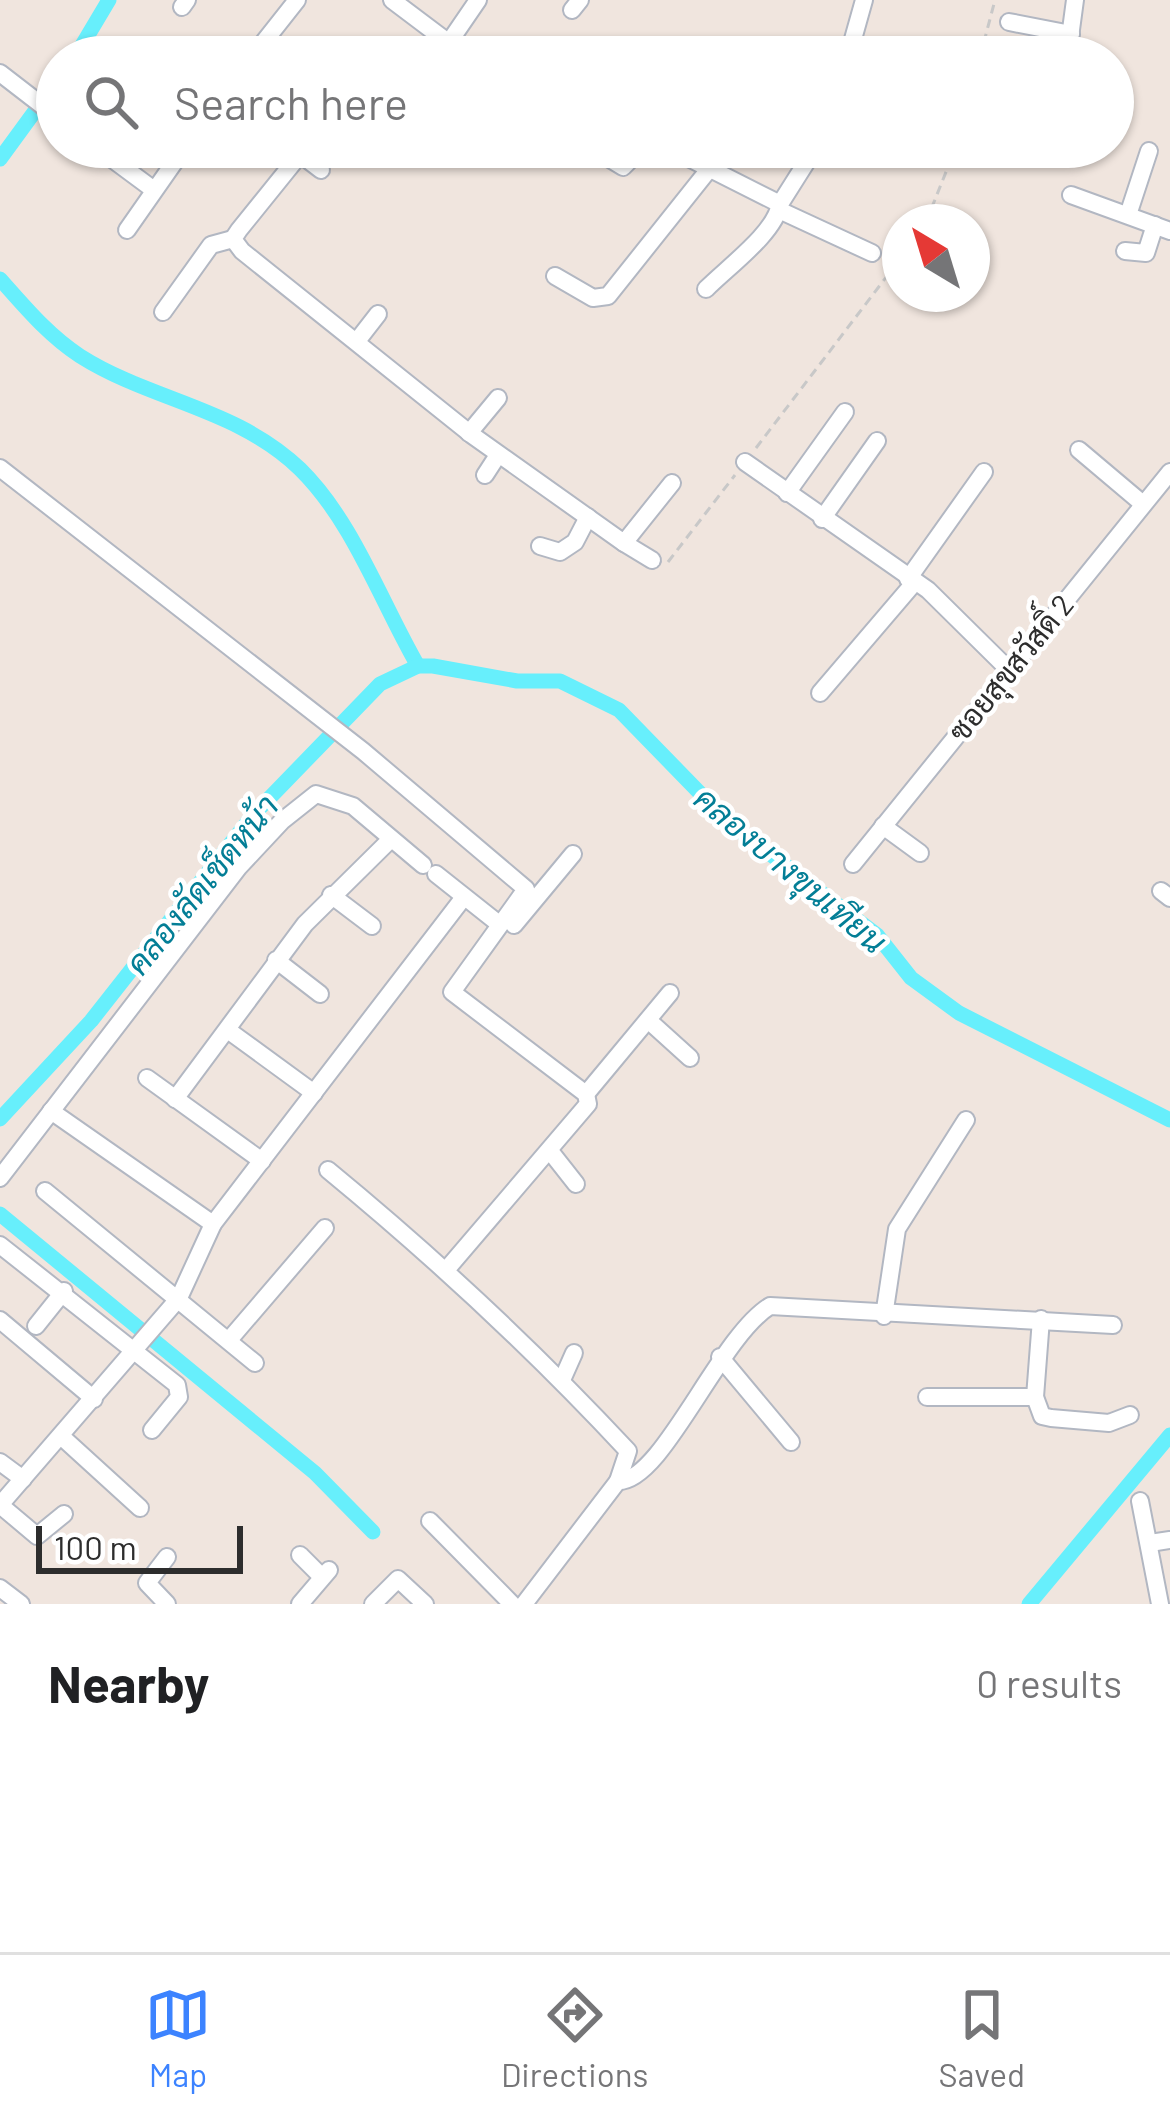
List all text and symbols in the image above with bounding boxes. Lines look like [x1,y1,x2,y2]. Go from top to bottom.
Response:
search box [36,36,1134,168]
icon: search [78,69,144,135]
text: Search here [174,75,408,129]
north arrow [882,204,990,312]
street label: ซอยสุขสวัสดิ์ 2 [935,582,1084,751]
water label: คลองบางขุนเทียน [684,777,895,964]
water label: คลองลัดเช็ดหน้า [115,785,286,982]
scale bar [36,1520,243,1573]
text: 100 m [54,1527,137,1567]
text: Nearby [48,1652,209,1713]
text: 0 results [976,1659,1122,1706]
tab: Map [145,1982,211,2094]
tab: Directions [501,1982,648,2094]
tab: Saved [938,1982,1025,2094]

